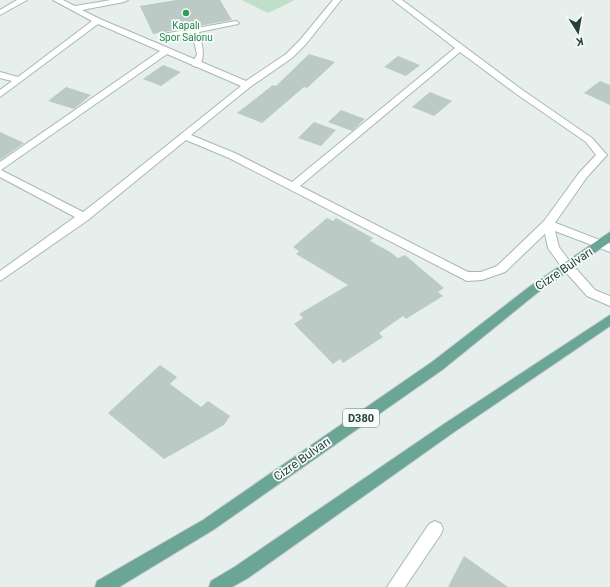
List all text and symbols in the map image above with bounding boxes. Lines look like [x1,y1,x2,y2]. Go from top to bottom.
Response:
marker: Kapalı Spor Salonu [181,8,191,18]
north arrow [558,12,598,52]
place label: Kapalı Spor Salonu [159,20,213,43]
text: K [574,34,584,49]
street label: Cizre Bulvarı [533,245,595,293]
road number: D380 [343,409,379,427]
street label: Cizre Bulvarı [271,434,333,484]

